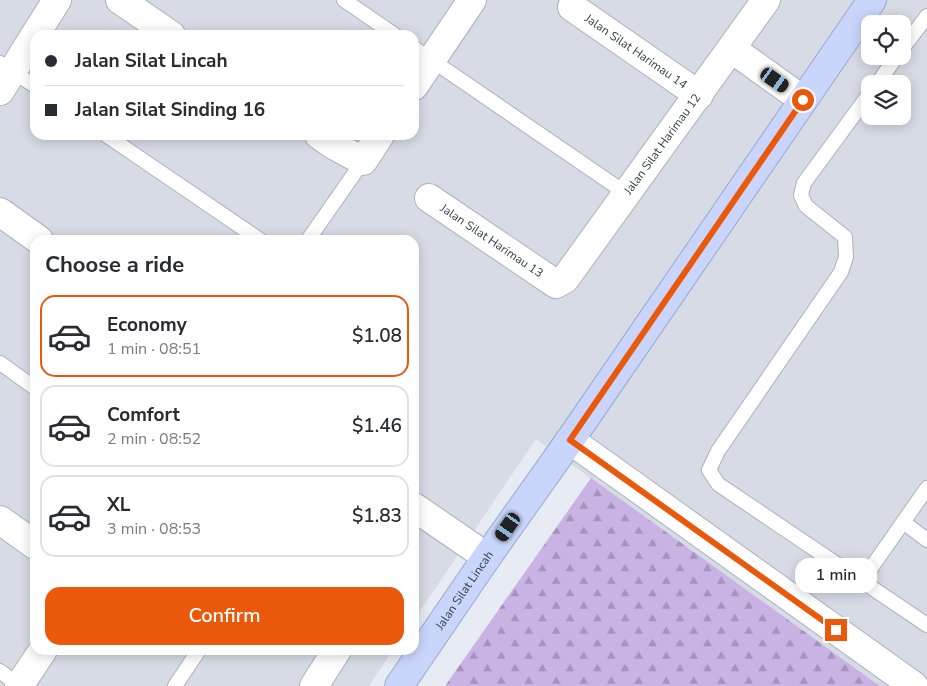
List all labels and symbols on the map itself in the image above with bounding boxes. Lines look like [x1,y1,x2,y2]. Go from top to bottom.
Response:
street label: Jalan Silat Harimau 14 [581,10,690,92]
car [758,65,791,95]
route start [792,89,814,111]
street label: Jalan Silat Harimau 12 [620,90,704,199]
street label: Jalan Silat Harimau 13 [437,199,547,281]
car [493,510,522,544]
street label: Jalan Silat Lincah [431,547,497,634]
callout: 1 min [795,558,877,592]
route end [825,619,847,641]

